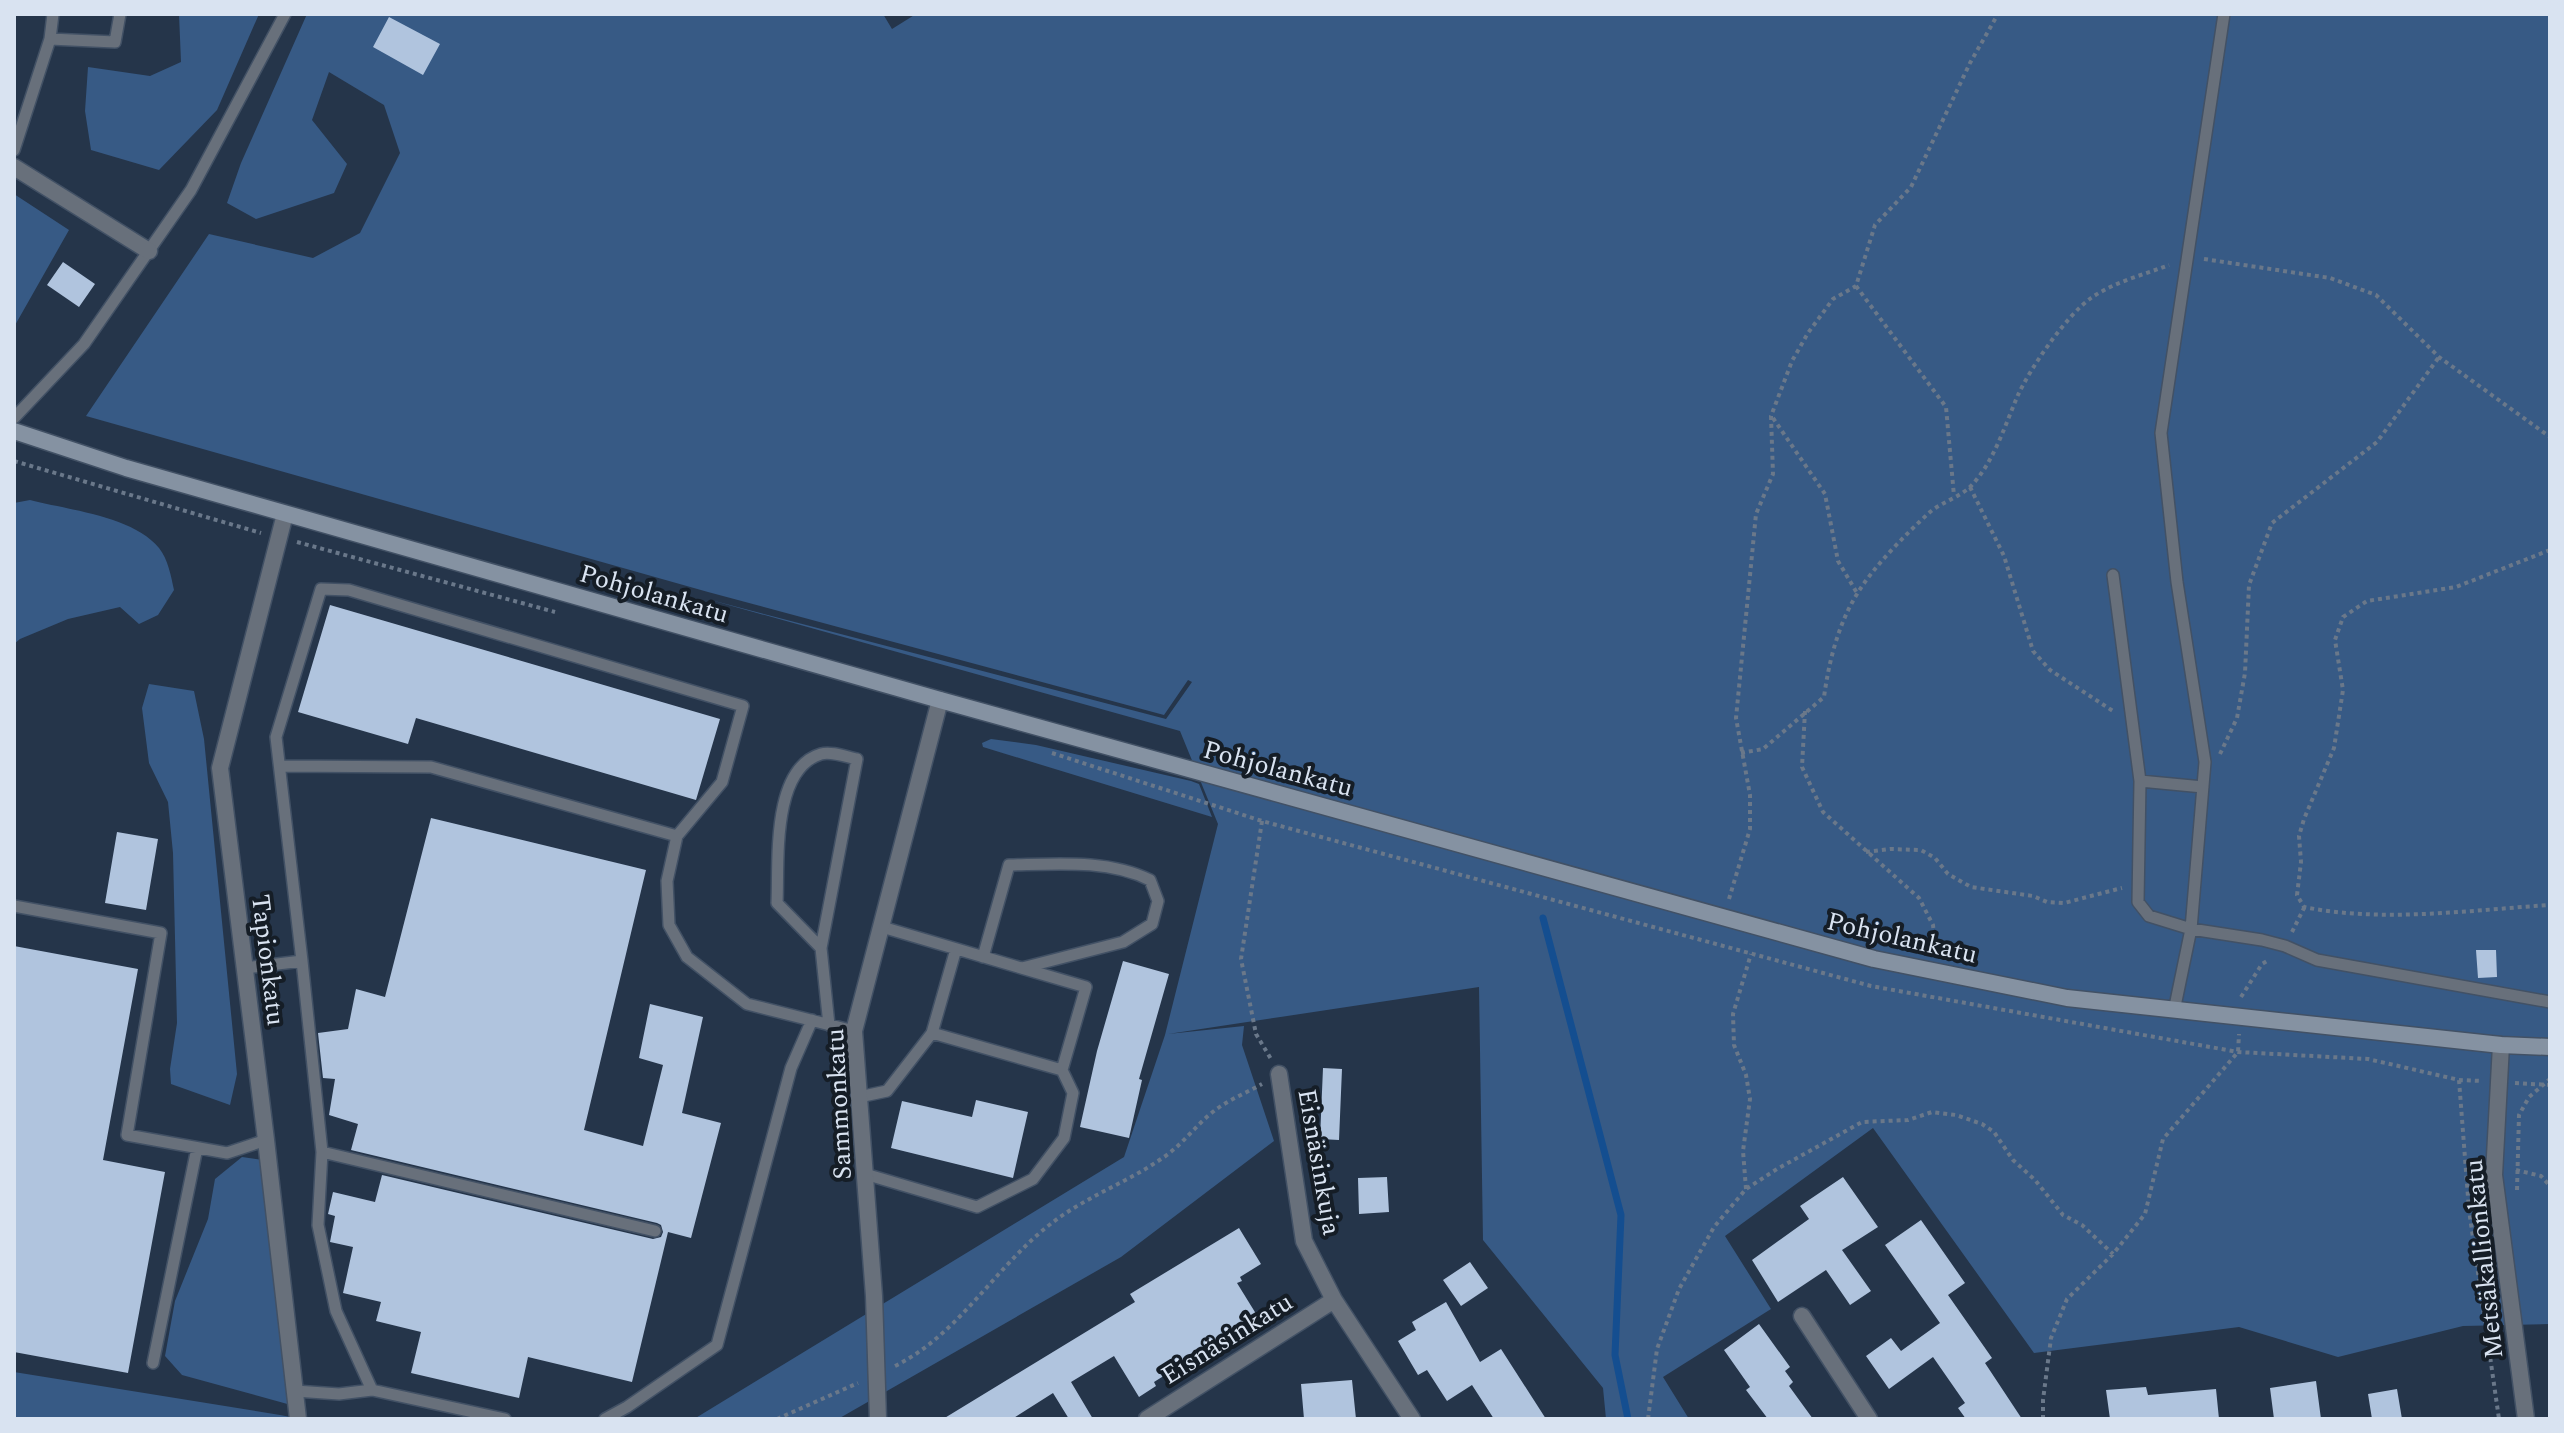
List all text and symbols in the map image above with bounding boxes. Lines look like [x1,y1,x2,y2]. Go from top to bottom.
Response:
street label: Pohjolankatu [575,554,733,634]
street label: Pohjolankatu [1199,730,1357,808]
street label: Tapionkatu [240,892,296,1028]
street label: Pohjolankatu [1823,901,1981,975]
street label: Sammonkatu [815,1027,863,1181]
street label: Eisnäsinkuja [1286,1086,1352,1239]
street label: Metsäkallionkatu [2454,1157,2514,1361]
street label: Eisnäsinkatu [1153,1283,1301,1395]

